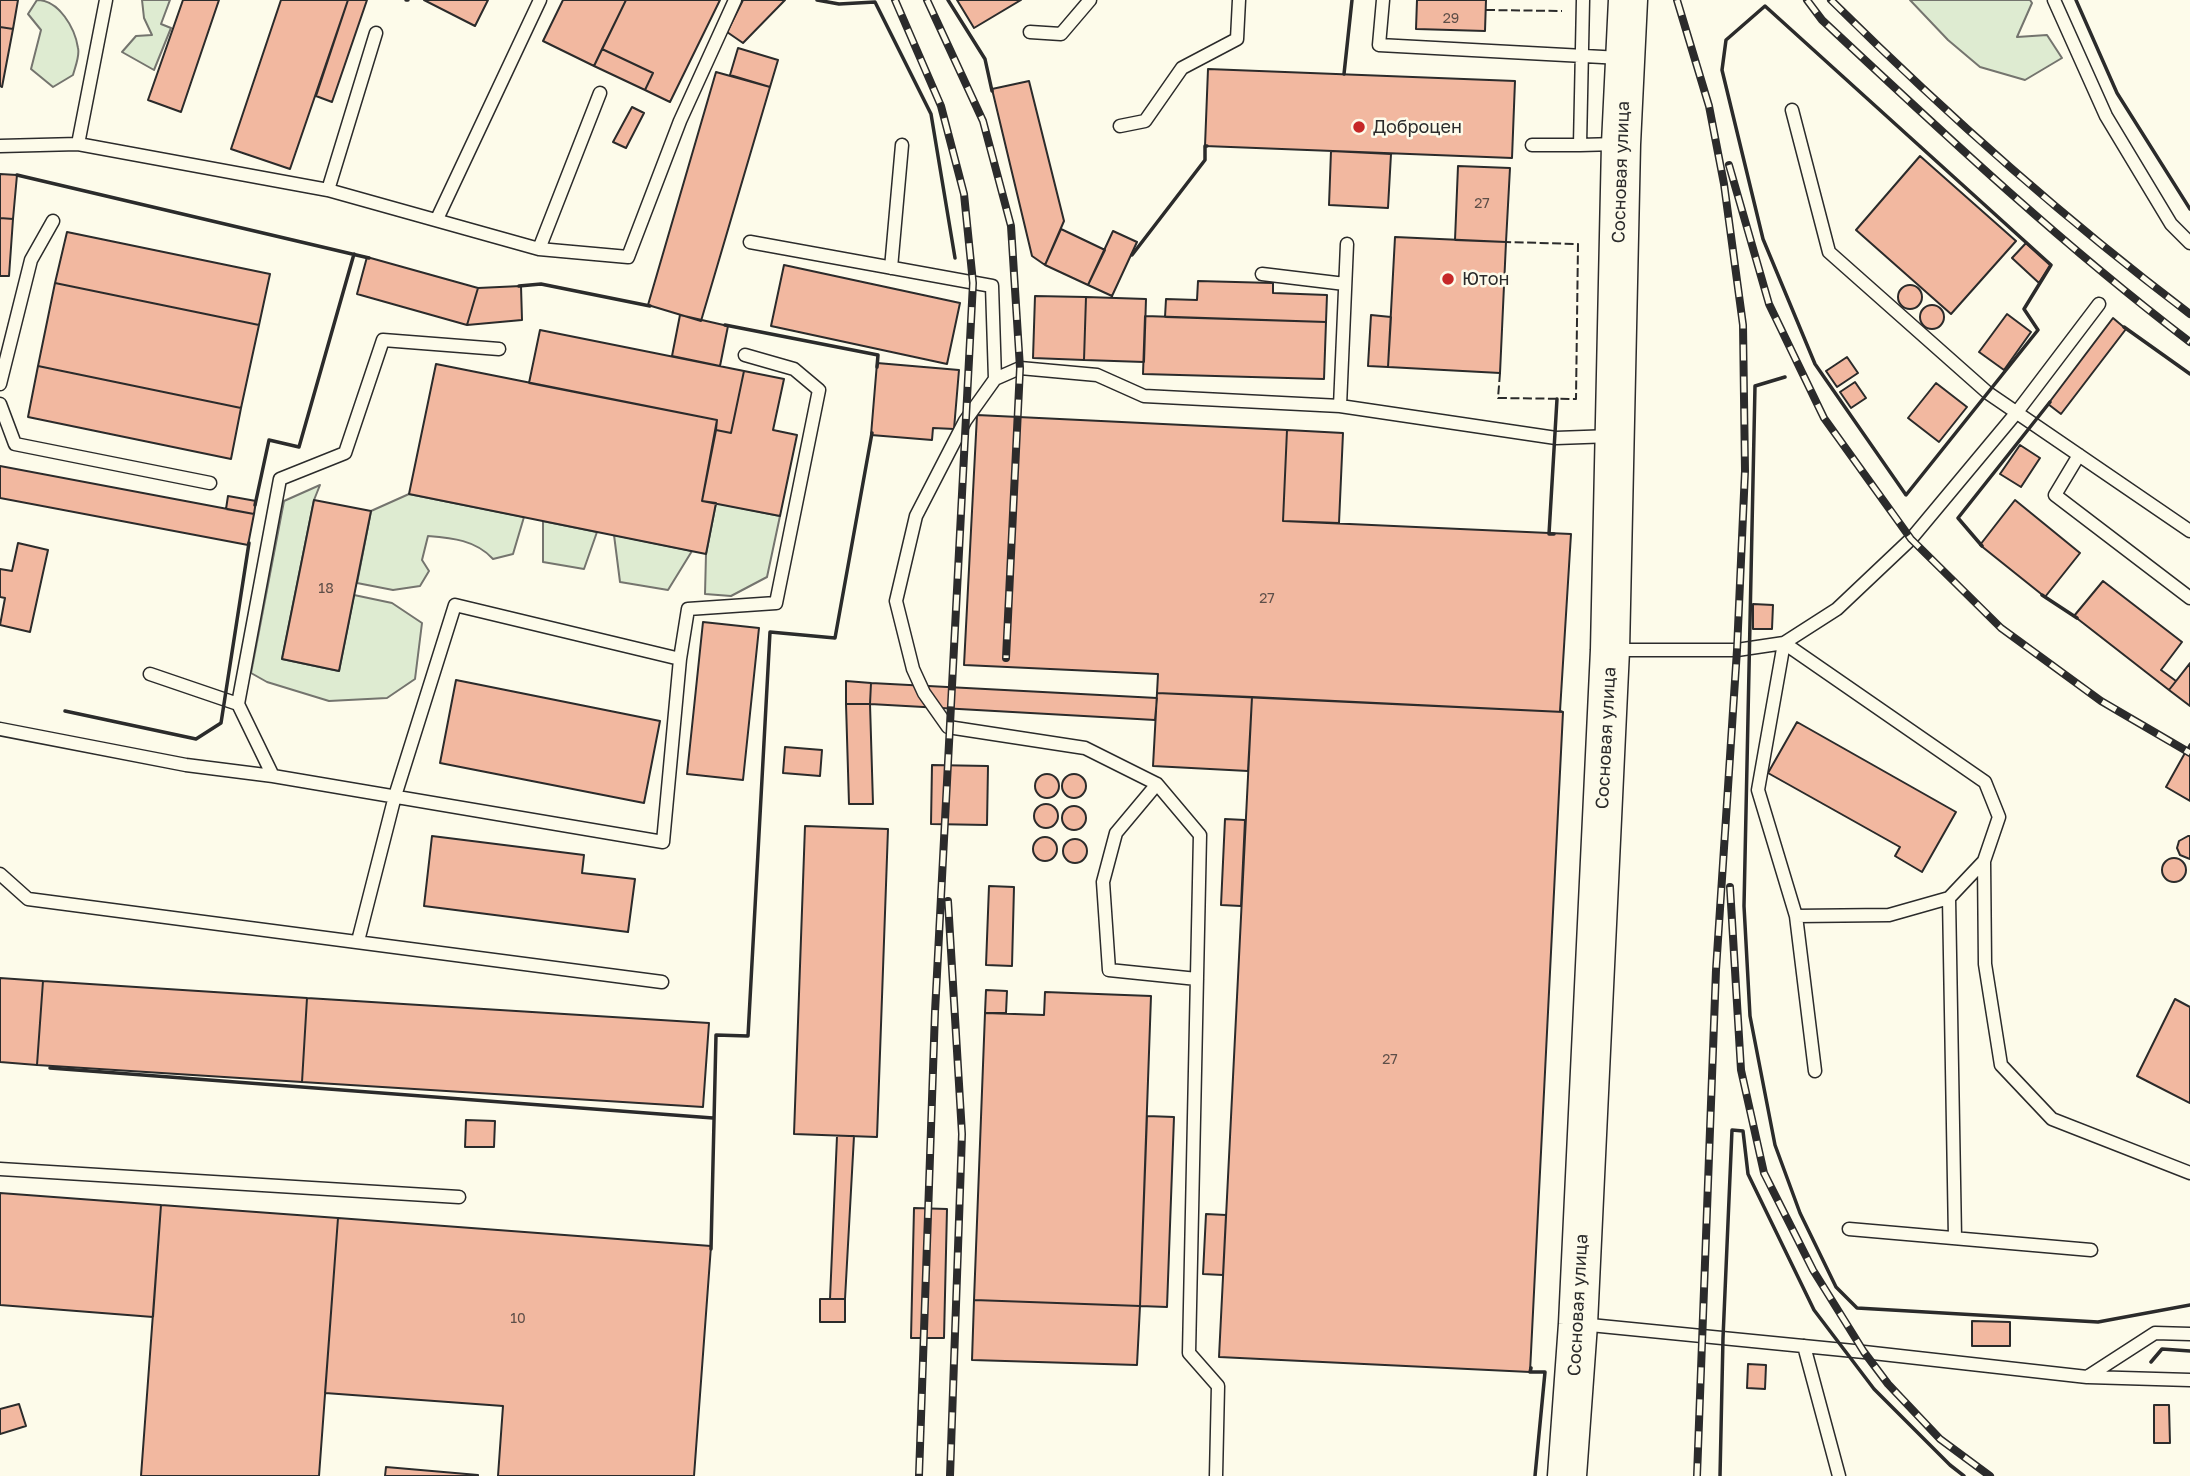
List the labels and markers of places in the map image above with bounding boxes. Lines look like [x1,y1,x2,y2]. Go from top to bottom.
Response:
place label: Доброцен [1373,116,1462,138]
marker: Доброцен [1351,119,1367,135]
place label: Ютон [1462,268,1510,290]
marker: Ютон [1440,271,1456,287]

